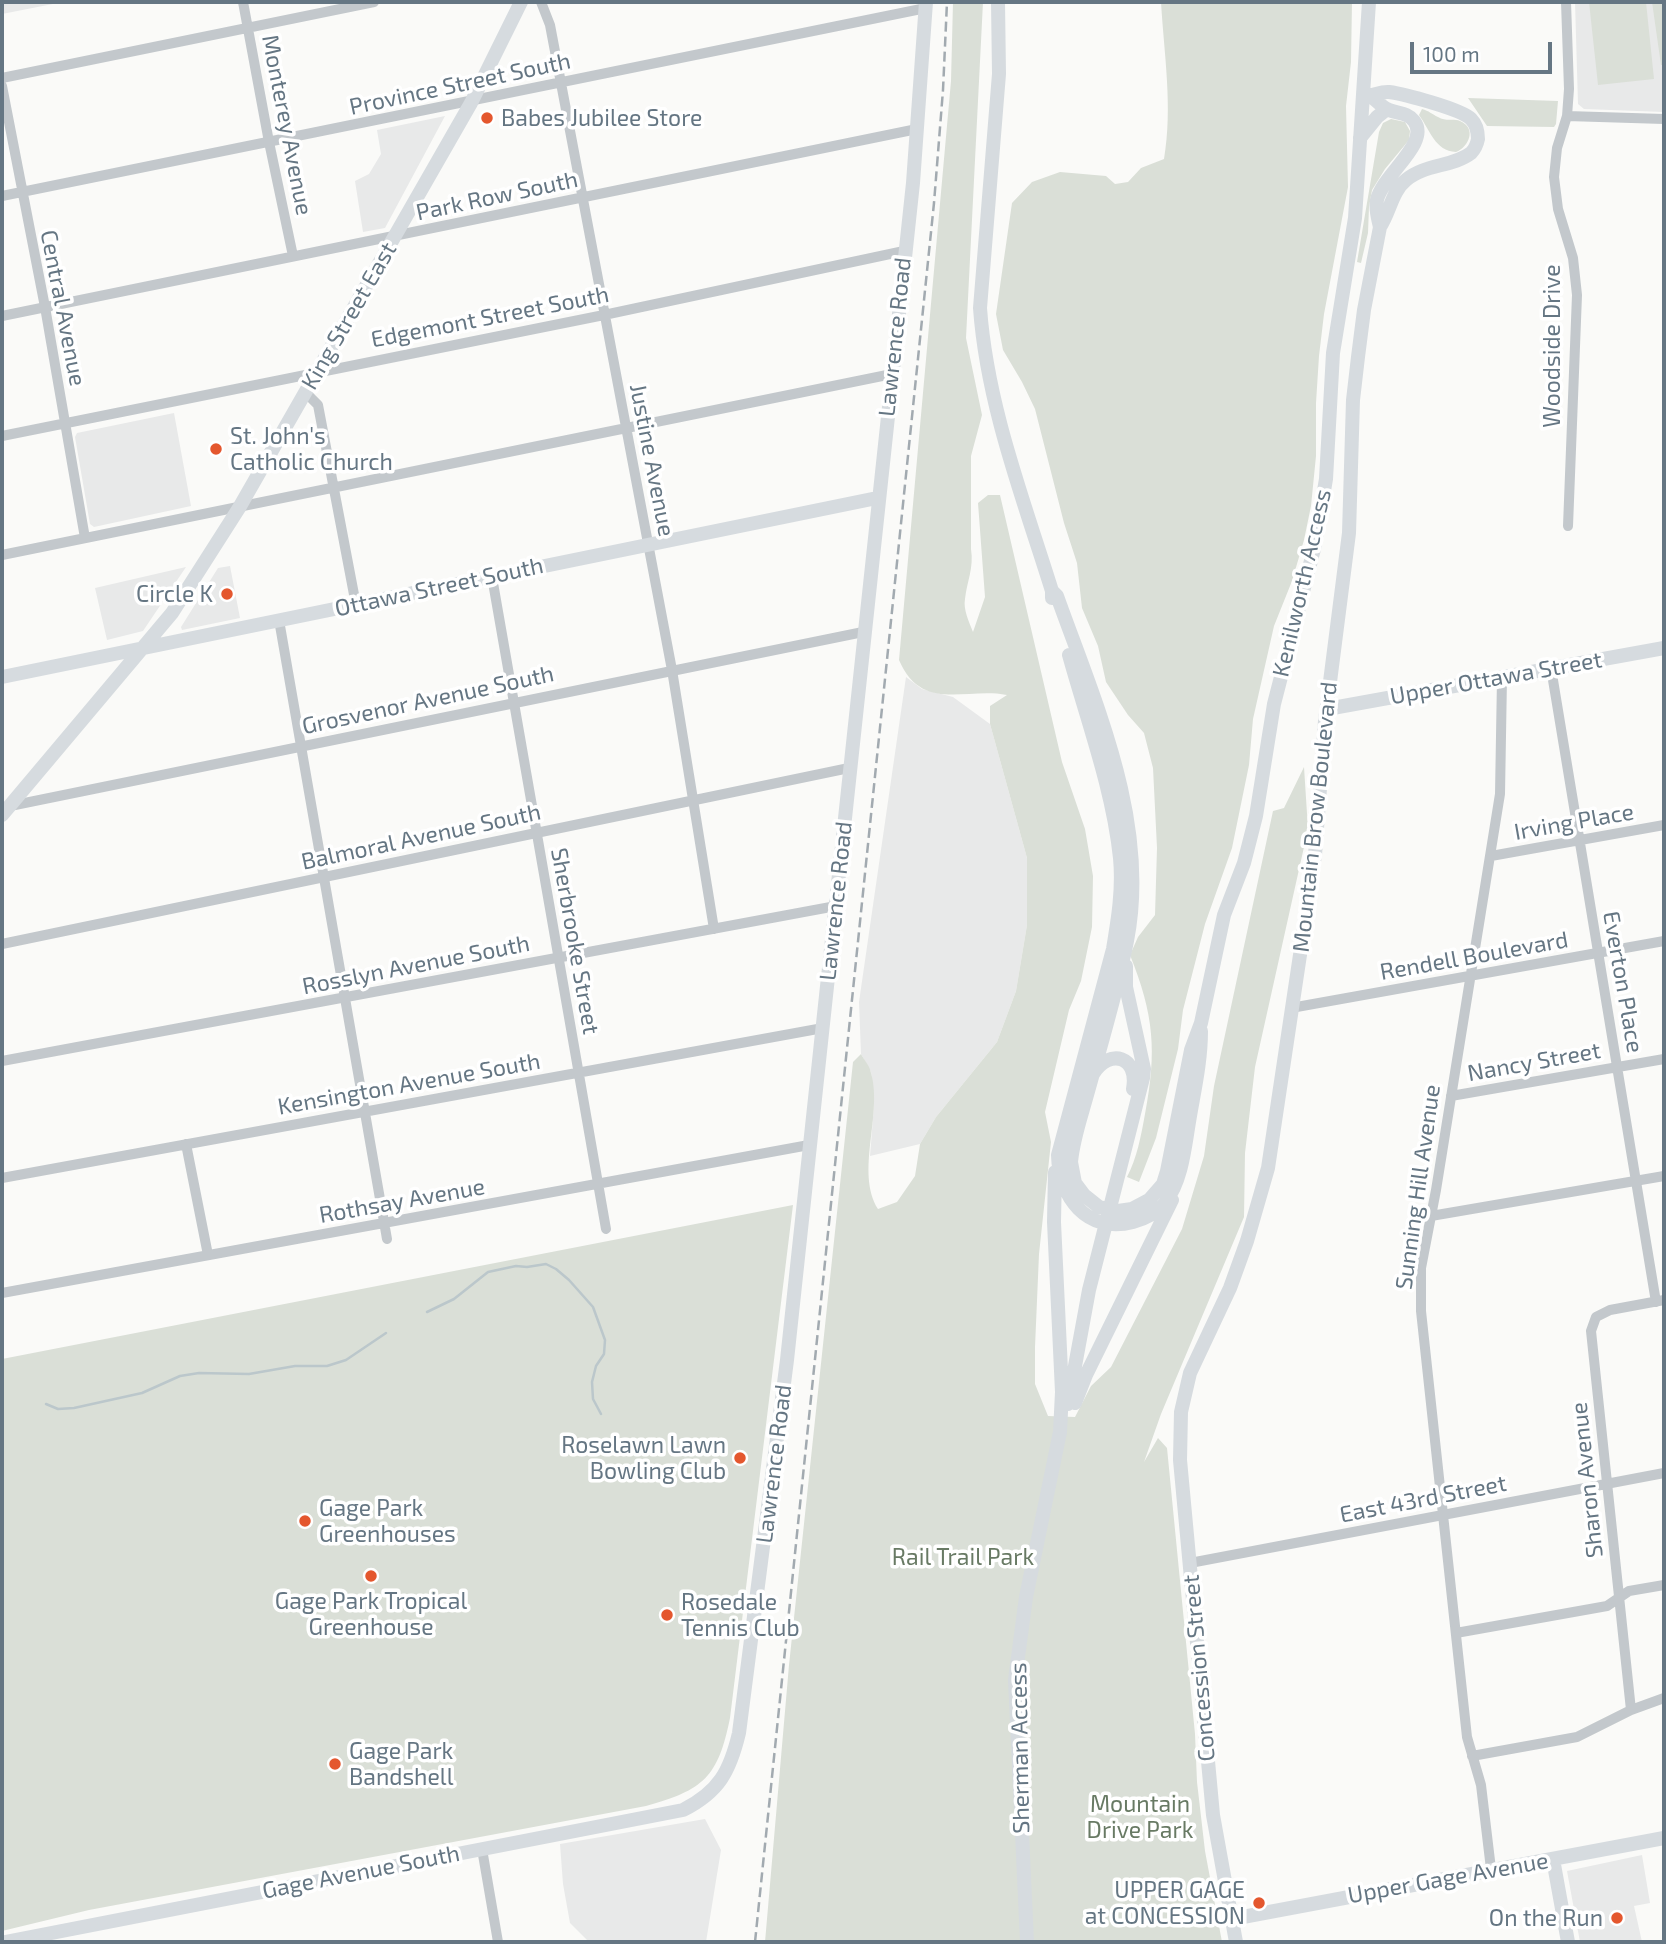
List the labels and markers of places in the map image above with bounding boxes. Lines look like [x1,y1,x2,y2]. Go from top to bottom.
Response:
place label: Babes Jubilee Store [501,104,702,132]
marker: Babes Jubilee Store [479,110,495,126]
place label: St. John's Catholic Church [230,422,393,476]
marker: St. John's Catholic Church [208,441,224,457]
place label: Circle K [136,580,213,608]
marker: Circle K [219,586,235,602]
place label: Roselawn Lawn Bowling Club [561,1431,726,1485]
marker: Roselawn Lawn Bowling Club [732,1450,748,1466]
place label: Gage Park Greenhouses [319,1494,456,1548]
marker: Gage Park Greenhouses [297,1513,313,1529]
marker: Gage Park Tropical Greenhouse [363,1568,379,1584]
place label: Gage Park Tropical Greenhouse [275,1587,467,1641]
place label: Rosedale Tennis Club [681,1588,800,1642]
marker: Rosedale Tennis Club [659,1607,675,1623]
place label: Gage Park Bandshell [349,1737,453,1791]
marker: Gage Park Bandshell [327,1756,343,1772]
place label: UPPER GAGE at CONCESSION [1085,1876,1245,1930]
marker: UPPER GAGE at CONCESSION [1251,1895,1267,1911]
place label: On the Run [1489,1904,1603,1932]
marker: On the Run [1609,1910,1625,1926]

